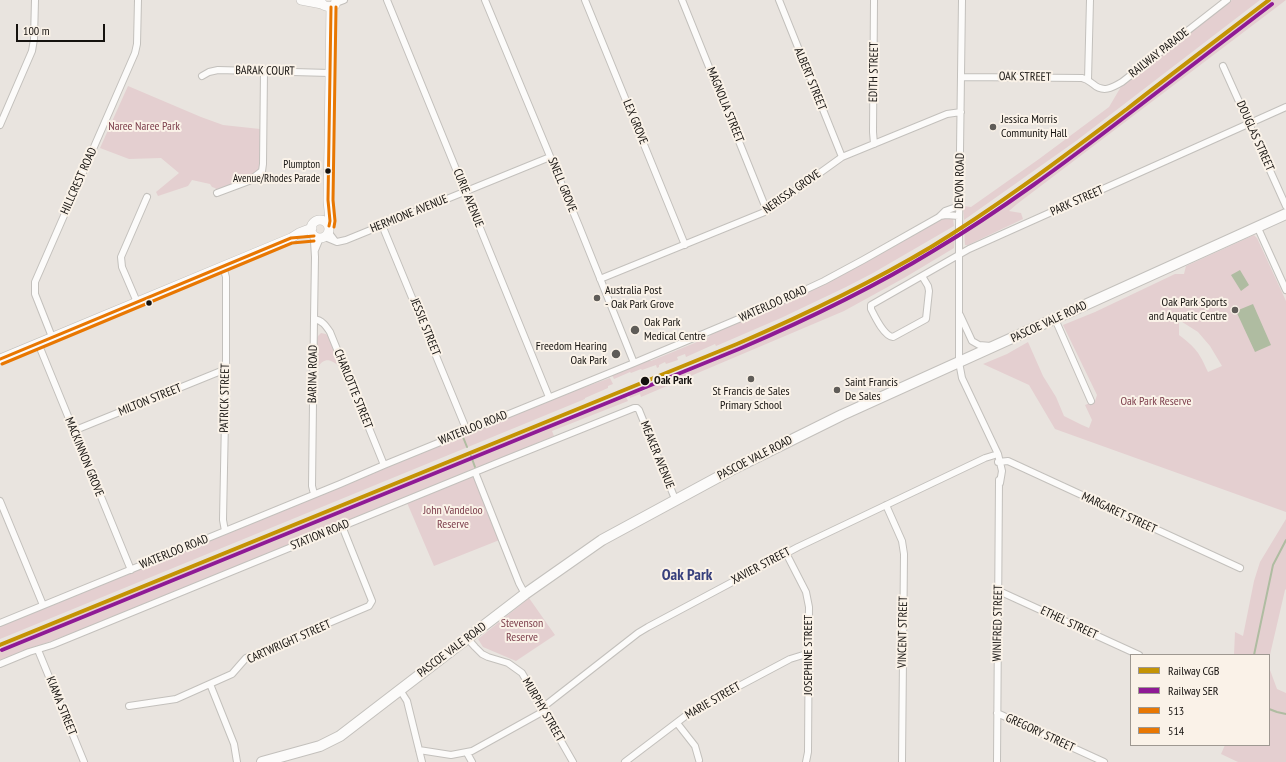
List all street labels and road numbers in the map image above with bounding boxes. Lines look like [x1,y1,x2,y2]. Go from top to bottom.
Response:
street label: RAILWAY PARADE [1126,25,1192,81]
street label: EDITH STREET [866,42,882,102]
street label: ALBERT STREET [791,45,829,113]
street label: BARAK COURT [235,63,295,79]
street label: MAGNOLIA STREET [703,65,747,145]
street label: OAK STREET [999,69,1051,85]
street label: LEX GROVE [620,98,650,146]
street label: DOUGLAS STREET [1233,99,1277,173]
street label: HILLCREST ROAD [58,145,100,217]
street label: DEVON ROAD [952,153,968,209]
street label: SNELL GROVE [545,156,579,214]
street label: CURIE AVENUE [450,167,486,229]
street label: NERISSA GROVE [760,167,824,217]
street label: PARK STREET [1048,183,1106,219]
street label: HERMIONE AVENUE [368,192,450,236]
street label: WATERLOO ROAD [737,283,809,325]
street label: JESSIE STREET [407,296,443,358]
street label: PASCOE VALE ROAD [1009,298,1089,346]
street label: BARINA ROAD [305,345,321,403]
street label: CHARLOTTE STREET [331,347,375,431]
street label: PATRICK STREET [217,363,233,433]
street label: MILTON STREET [116,381,184,419]
street label: WATERLOO ROAD [437,408,509,448]
street label: MACKINNON GROVE [62,415,106,499]
street label: MEAKER AVENUE [637,419,677,491]
street label: PASCOE VALE ROAD [715,433,795,483]
street label: MARGARET STREET [1079,489,1159,537]
street label: STATION ROAD [288,517,352,553]
street label: WATERLOO ROAD [138,532,210,572]
street label: XAVIER STREET [729,544,793,588]
street label: WINIFRED STREET [990,585,1006,661]
street label: VINCENT STREET [895,596,911,668]
street label: ETHEL STREET [1038,603,1100,643]
street label: JOSEPHINE STREET [802,615,816,695]
street label: CARTWRIGHT STREET [245,617,333,667]
street label: PASCOE VALE ROAD [415,619,489,681]
street label: KIAMA STREET [43,674,79,738]
street label: MURPHY STREET [519,675,567,745]
street label: MARIE STREET [683,679,743,723]
street label: GREGORY STREET [1003,711,1077,755]

